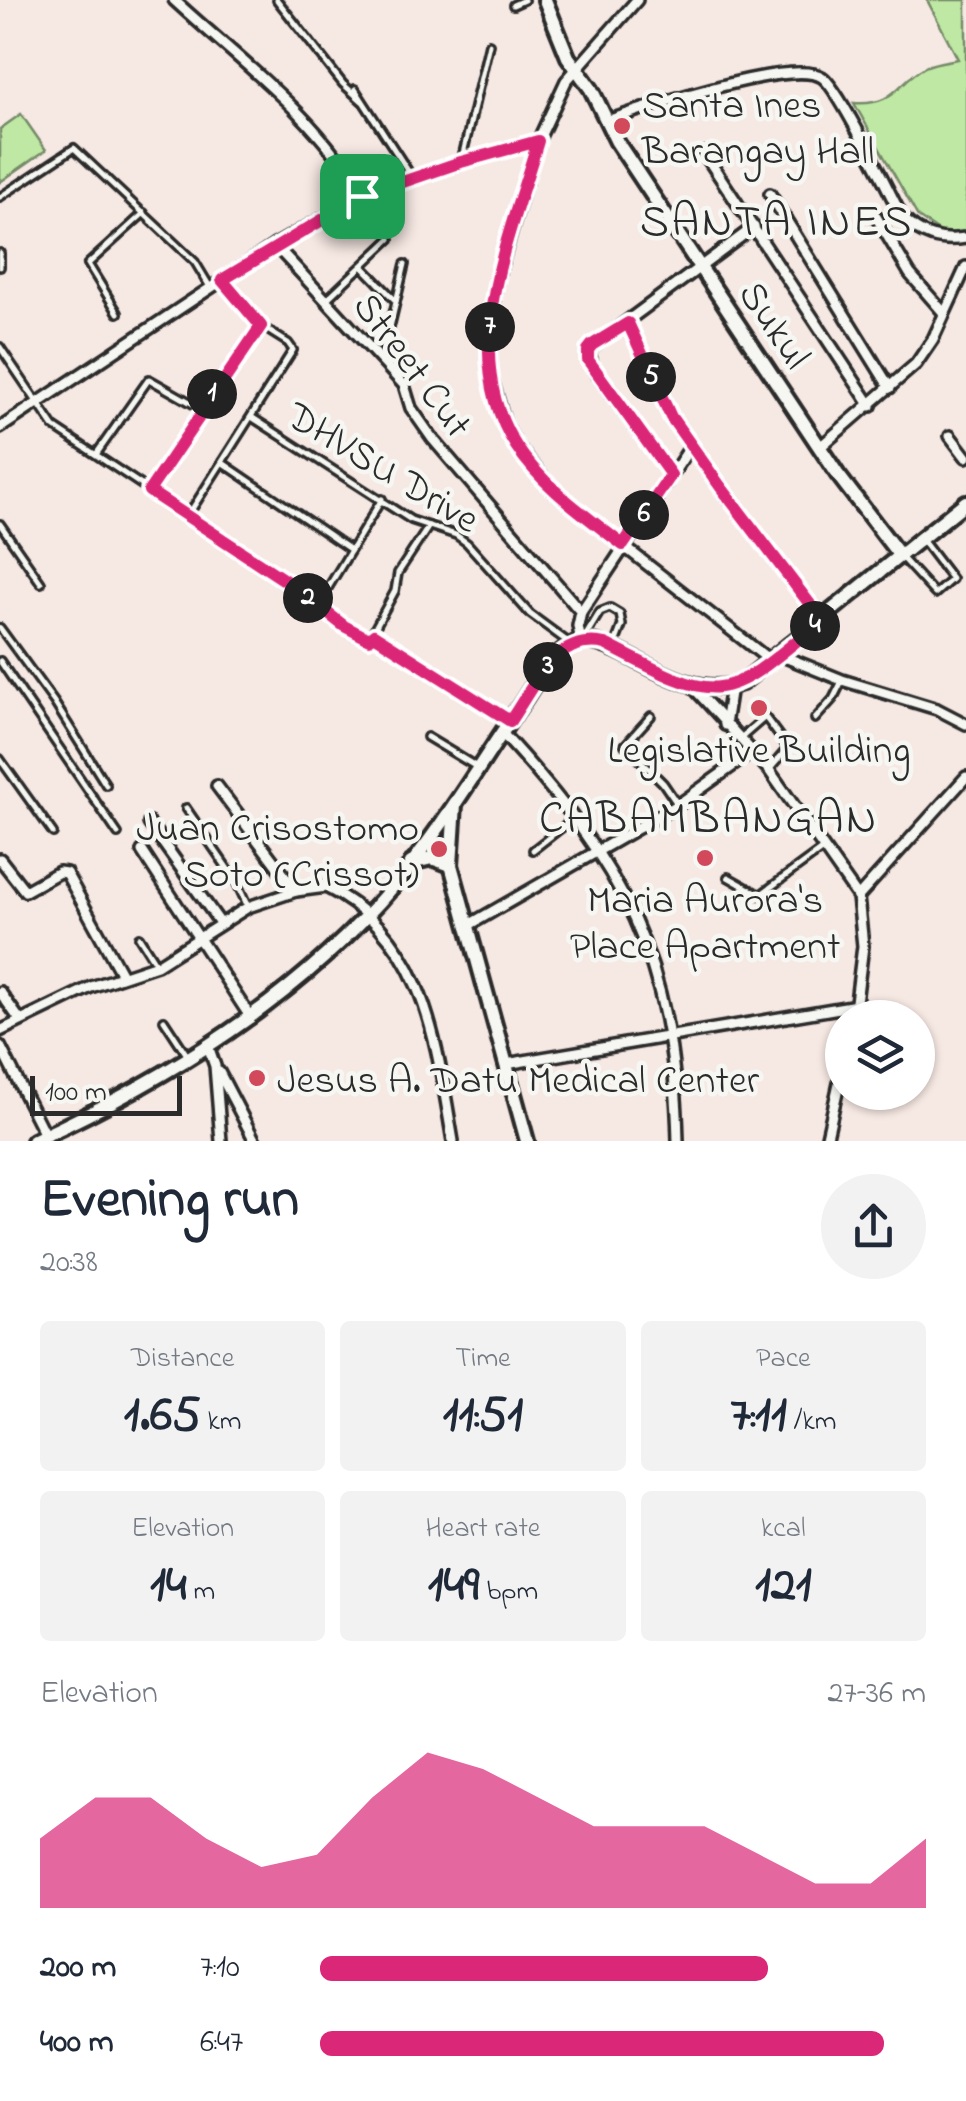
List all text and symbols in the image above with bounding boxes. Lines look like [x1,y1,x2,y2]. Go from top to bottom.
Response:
place label: Santa Ines Barangay Hall [641,78,874,183]
marker: Santa Ines Barangay Hall [611,115,633,137]
pin [320,154,405,239]
icon: arrive [335,169,390,224]
district label: SANTA INES [640,191,914,257]
street label: Sukul [721,270,823,383]
street label: Street Cut [336,281,485,452]
pin: 7 [465,302,515,352]
text: 7 [484,306,496,347]
pin: 5 [626,352,676,402]
text: 5 [643,356,659,397]
pin: 1 [187,369,237,419]
text: 1 [208,373,216,414]
street label: DHVSU Drive [273,388,489,551]
pin: 6 [619,490,669,540]
text: 6 [638,494,650,535]
pin: 2 [283,573,333,623]
text: 2 [301,577,315,618]
pin: 4 [790,601,840,651]
text: 4 [809,605,821,646]
pin: 3 [523,642,573,692]
text: 3 [542,646,554,687]
marker: Legislative Building [748,697,770,719]
place label: Legislative Building [608,723,910,782]
district label: CABAMBANGAN [539,788,879,854]
place label: Juan Crisostomo Soto (Crissot) [136,801,419,906]
marker: Juan Crisostomo Soto (Crissot) [428,838,450,860]
marker: Maria Aurora's Place Apartment [694,847,716,869]
place label: Maria Aurora's Place Apartment [570,873,840,978]
map controls [825,1000,935,1110]
button: layers [825,1000,935,1110]
place label: Jesus A. Datu Medical Center [277,1053,760,1112]
marker: Jesus A. Datu Medical Center [246,1067,268,1089]
scale bar [30,1071,182,1116]
text: 100 m [45,1073,107,1114]
text: Evening run [40,1162,299,1242]
button: share [821,1174,926,1279]
text: 20:38 [40,1240,98,1287]
text: Distance [131,1339,234,1380]
text: Time [455,1339,511,1380]
text: Pace [756,1339,811,1380]
text: 1.65 [124,1380,201,1453]
text: 11:51 [443,1380,523,1453]
text: 7:11 [730,1380,787,1453]
text: km [201,1402,242,1443]
text: /km [787,1402,837,1443]
text: Elevation [131,1509,234,1550]
text: Heart rate [426,1509,540,1550]
text: kcal [761,1509,806,1550]
text: 14 [150,1550,187,1623]
text: 149 [428,1550,479,1623]
text: 121 [755,1550,812,1623]
text: m [187,1572,215,1613]
text: bpm [479,1572,538,1613]
text: Elevation [40,1671,158,1718]
text: 27–36 m [828,1671,926,1718]
text: 200 m [40,1945,116,1992]
text: 7:10 [200,1945,240,1992]
text: 400 m [40,2020,114,2067]
text: 6:47 [200,2020,243,2067]

